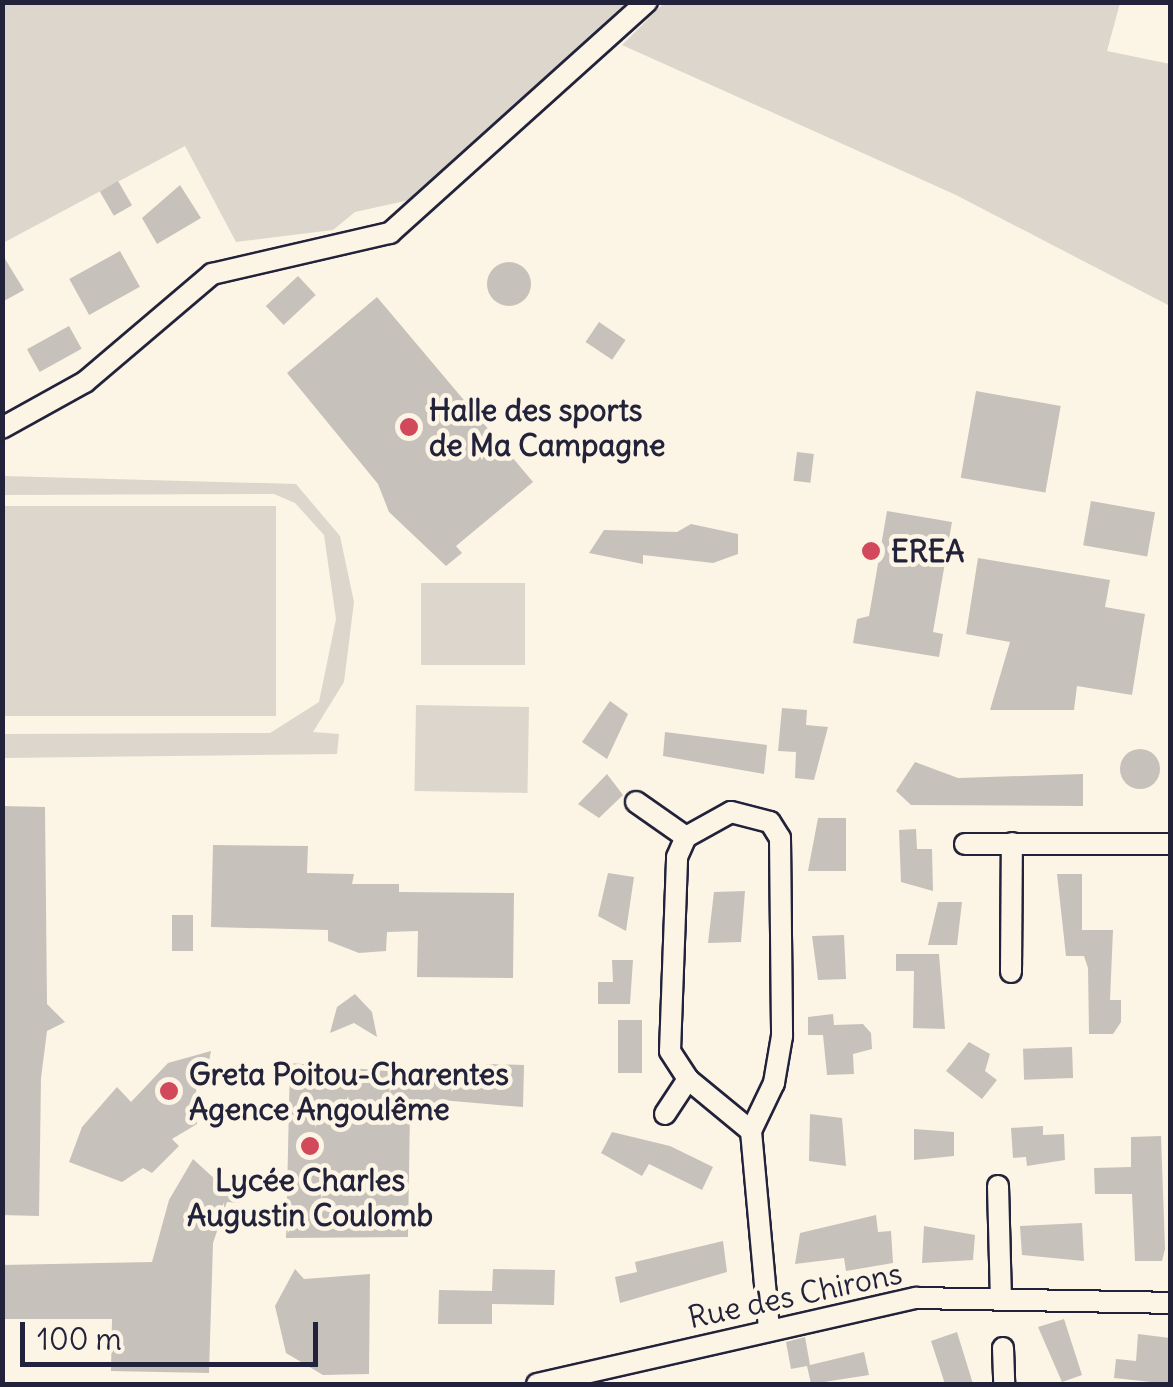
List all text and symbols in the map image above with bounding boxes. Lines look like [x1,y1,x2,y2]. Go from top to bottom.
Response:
place label: Halle des sports de Ma Campagne [429,392,666,462]
marker: Halle des sports de Ma Campagne [398,416,420,438]
place label: EREA [891,533,965,569]
marker: EREA [860,540,882,562]
place label: Greta Poitou-Charentes Agence Angoulême [189,1056,509,1126]
marker: Greta Poitou-Charentes Agence Angoulême [158,1080,180,1102]
marker: Lycée Charles Augustin Coulomb [299,1135,321,1157]
place label: Lycée Charles Augustin Coulomb [187,1162,433,1232]
street label: Rue des Chirons [685,1255,905,1335]
scale bar [25,1302,322,1364]
text: 100 m [37,1320,122,1358]

